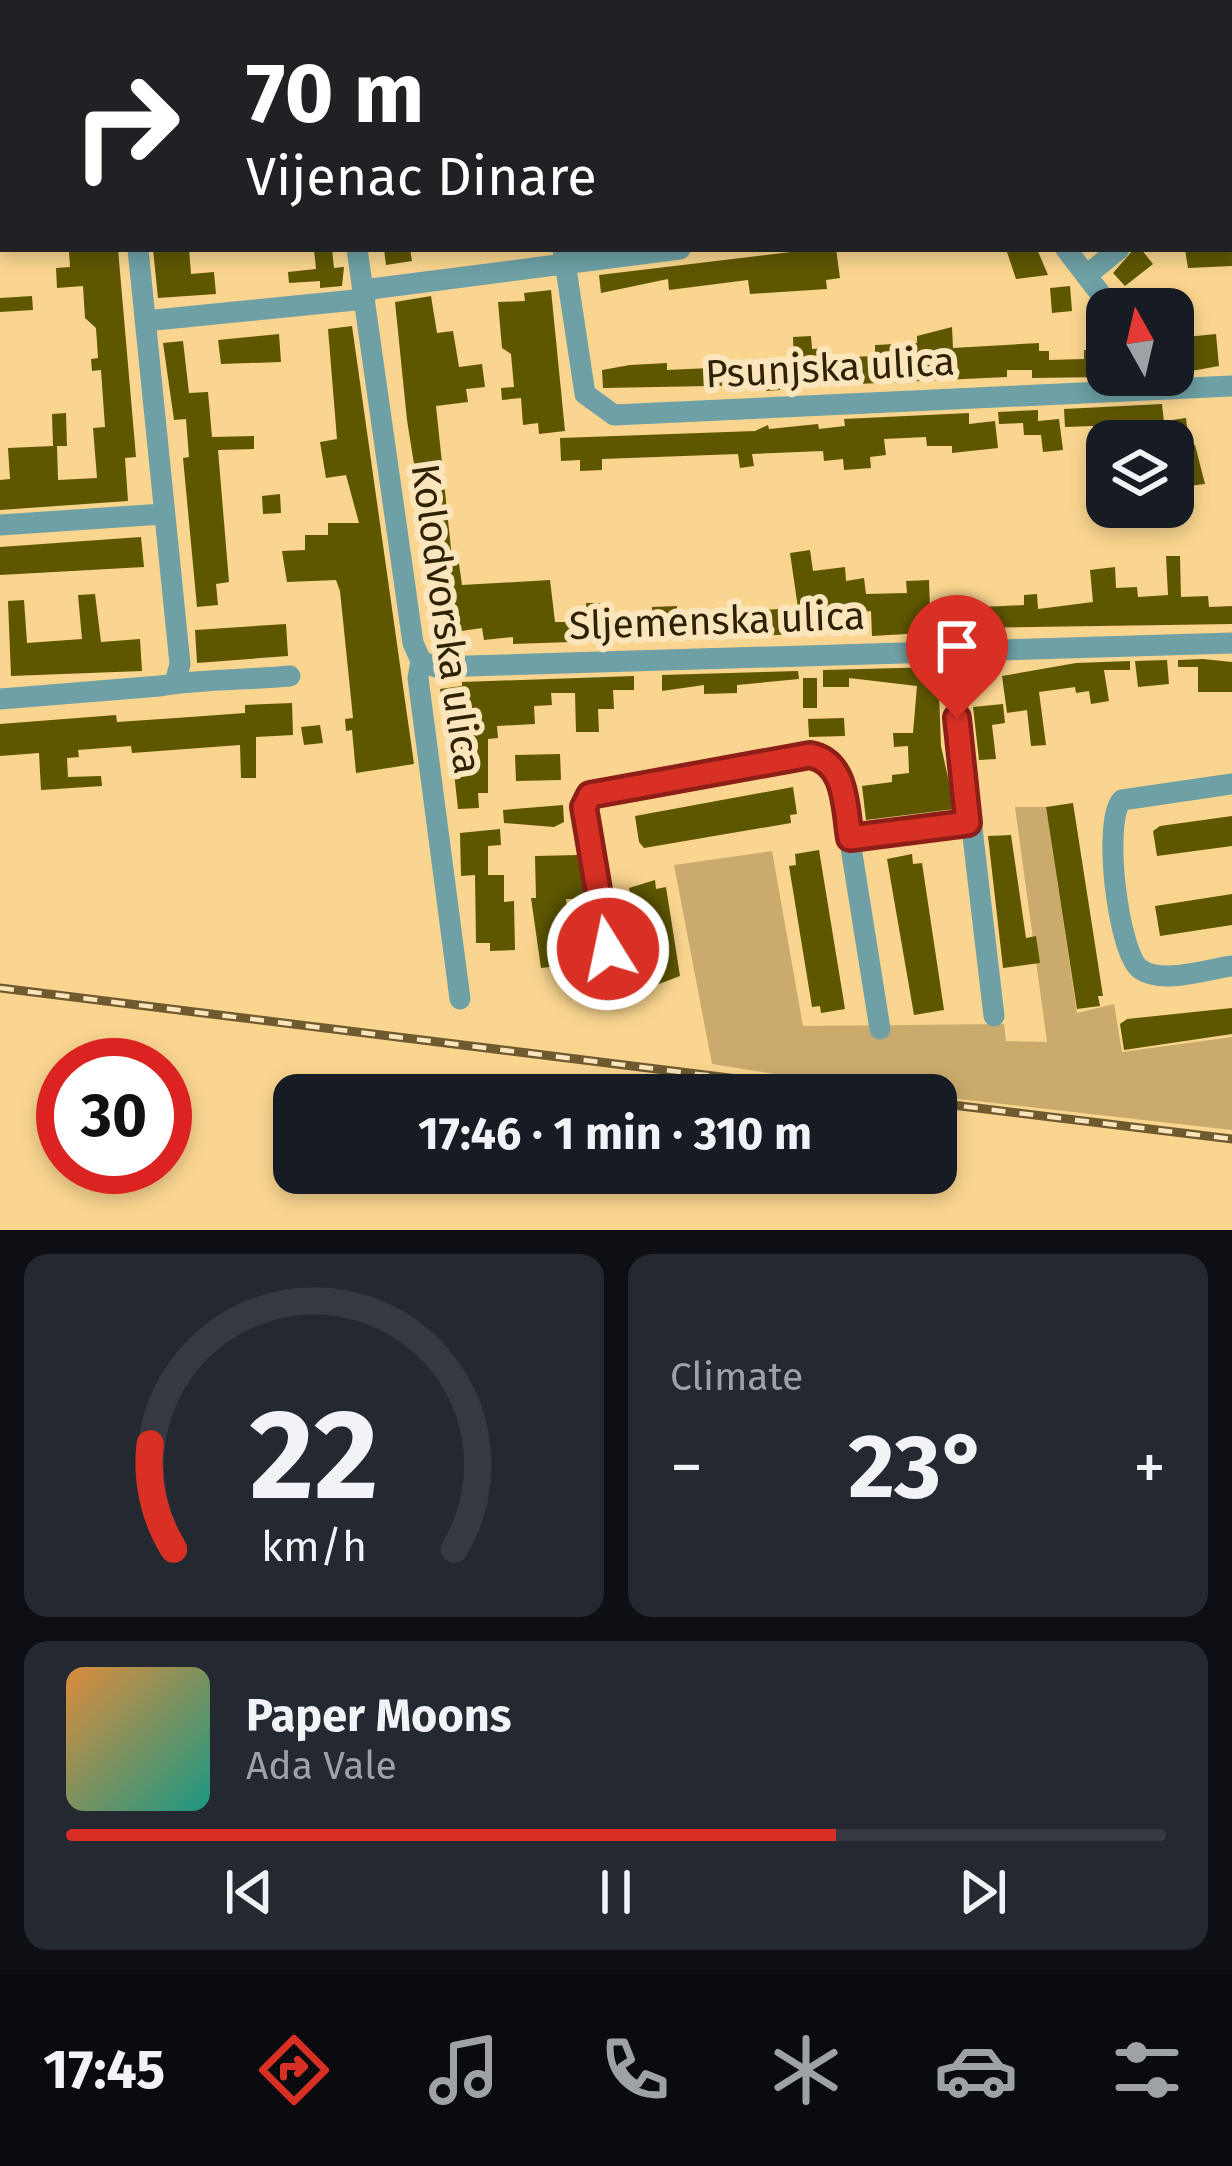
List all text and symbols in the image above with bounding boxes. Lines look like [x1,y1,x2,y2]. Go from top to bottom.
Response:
text: 70 m [246,43,424,144]
icon: right [48,48,204,204]
text: Vijenac Dinare [246,145,597,209]
north arrow [1086,288,1194,396]
map controls [1086,288,1194,528]
street label: Psunjska ulica [704,338,956,398]
button: layers [1086,420,1194,528]
street label: Kolodvorska ulica [401,461,491,777]
street label: Sljemenska ulica [568,593,866,649]
pin [906,595,1008,718]
icon: arrive [924,613,990,679]
position arrow [545,886,671,1012]
speed limit sign: 30 [36,1038,192,1194]
text: 17:46 · 1 min · 310 m [418,1107,812,1161]
text: Climate [670,1354,803,1400]
text: 22 [249,1381,379,1531]
text: 23° [848,1413,988,1521]
text: − [670,1428,703,1507]
text: + [1133,1428,1166,1507]
text: km/h [261,1520,367,1571]
text: Paper Moons [246,1689,511,1743]
text: Ada Vale [246,1743,397,1789]
icon: previous [216,1859,282,1925]
icon: pause [583,1859,649,1925]
icon: next [950,1859,1016,1925]
icon: directions [252,2028,336,2112]
icon: music [422,2028,506,2112]
icon: phone [593,2028,677,2112]
icon: climate [764,2028,848,2112]
icon: car [934,2028,1018,2112]
icon: filters [1105,2028,1189,2112]
text: 17:45 [43,2038,165,2102]

